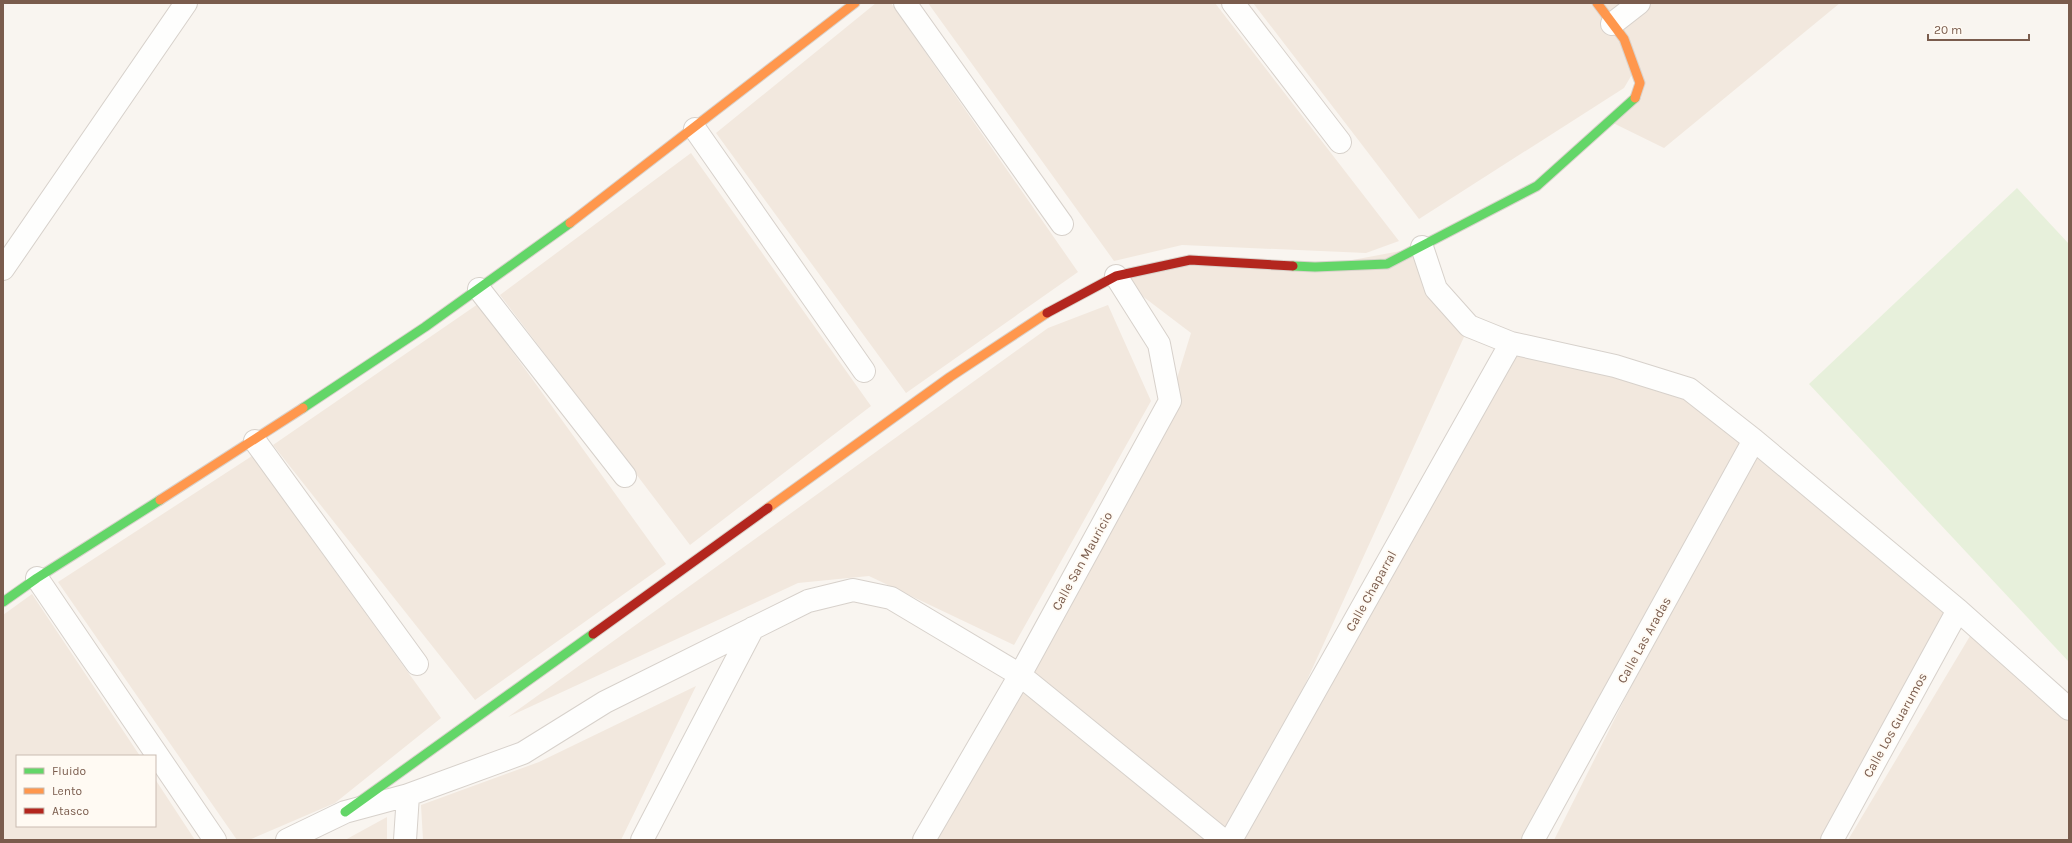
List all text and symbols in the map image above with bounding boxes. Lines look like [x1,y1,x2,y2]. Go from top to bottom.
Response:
scale bar [1928,16,2029,42]
text: 20 m [1934,23,1962,37]
street label: Calle San Mauricio [1049,509,1115,613]
street label: Calle Chaparral [1343,548,1399,634]
street label: Calle Las Aradas [1614,594,1674,686]
street label: Calle Los Guarumos [1860,670,1930,780]
legend [16,755,156,827]
text: Fluido [52,764,86,778]
text: Lento [52,784,82,798]
text: Atasco [52,804,89,818]

